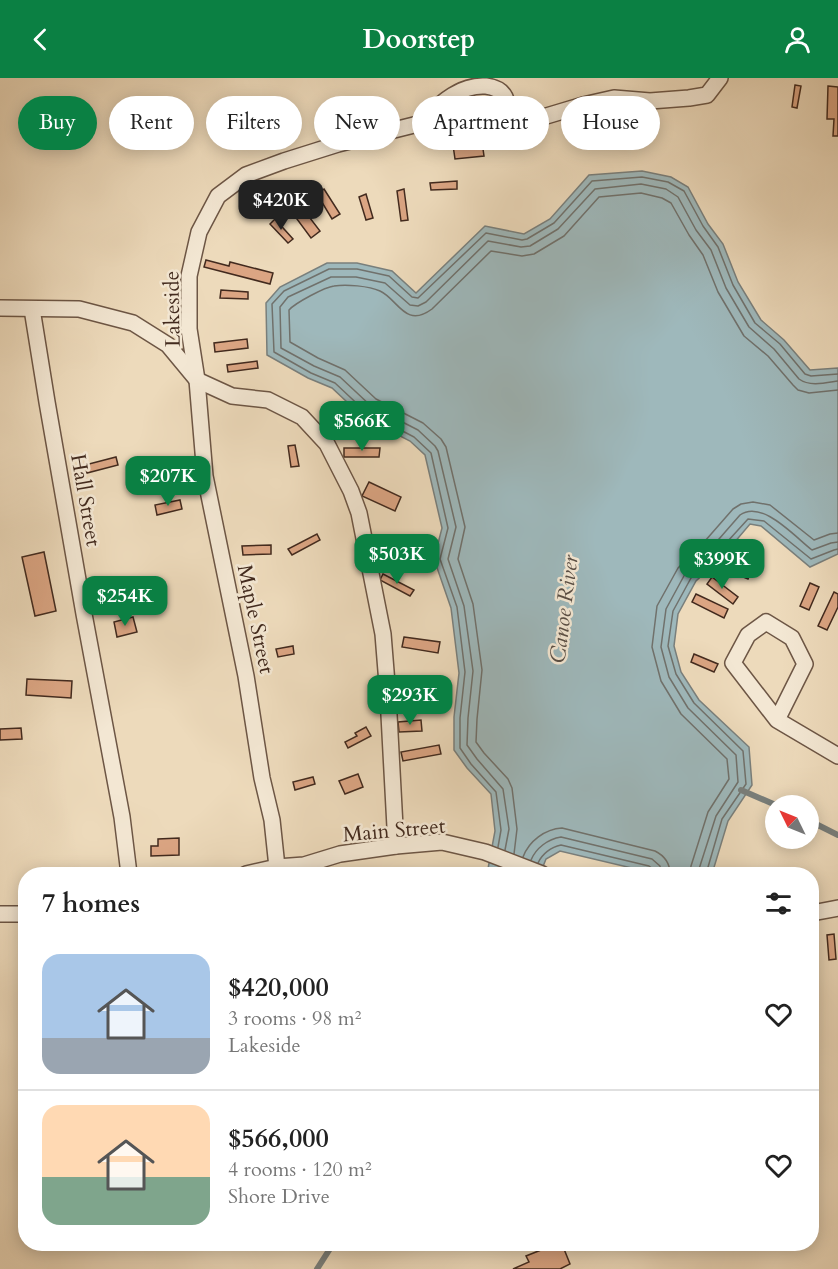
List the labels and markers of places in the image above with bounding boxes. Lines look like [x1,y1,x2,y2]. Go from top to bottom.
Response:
pin: $420K [239,180,323,231]
pin: $566K [320,401,404,452]
pin: $207K [126,456,210,507]
pin: $503K [355,534,439,585]
pin: $399K [680,539,764,590]
pin: $254K [83,576,167,627]
pin: $293K [368,675,452,726]

